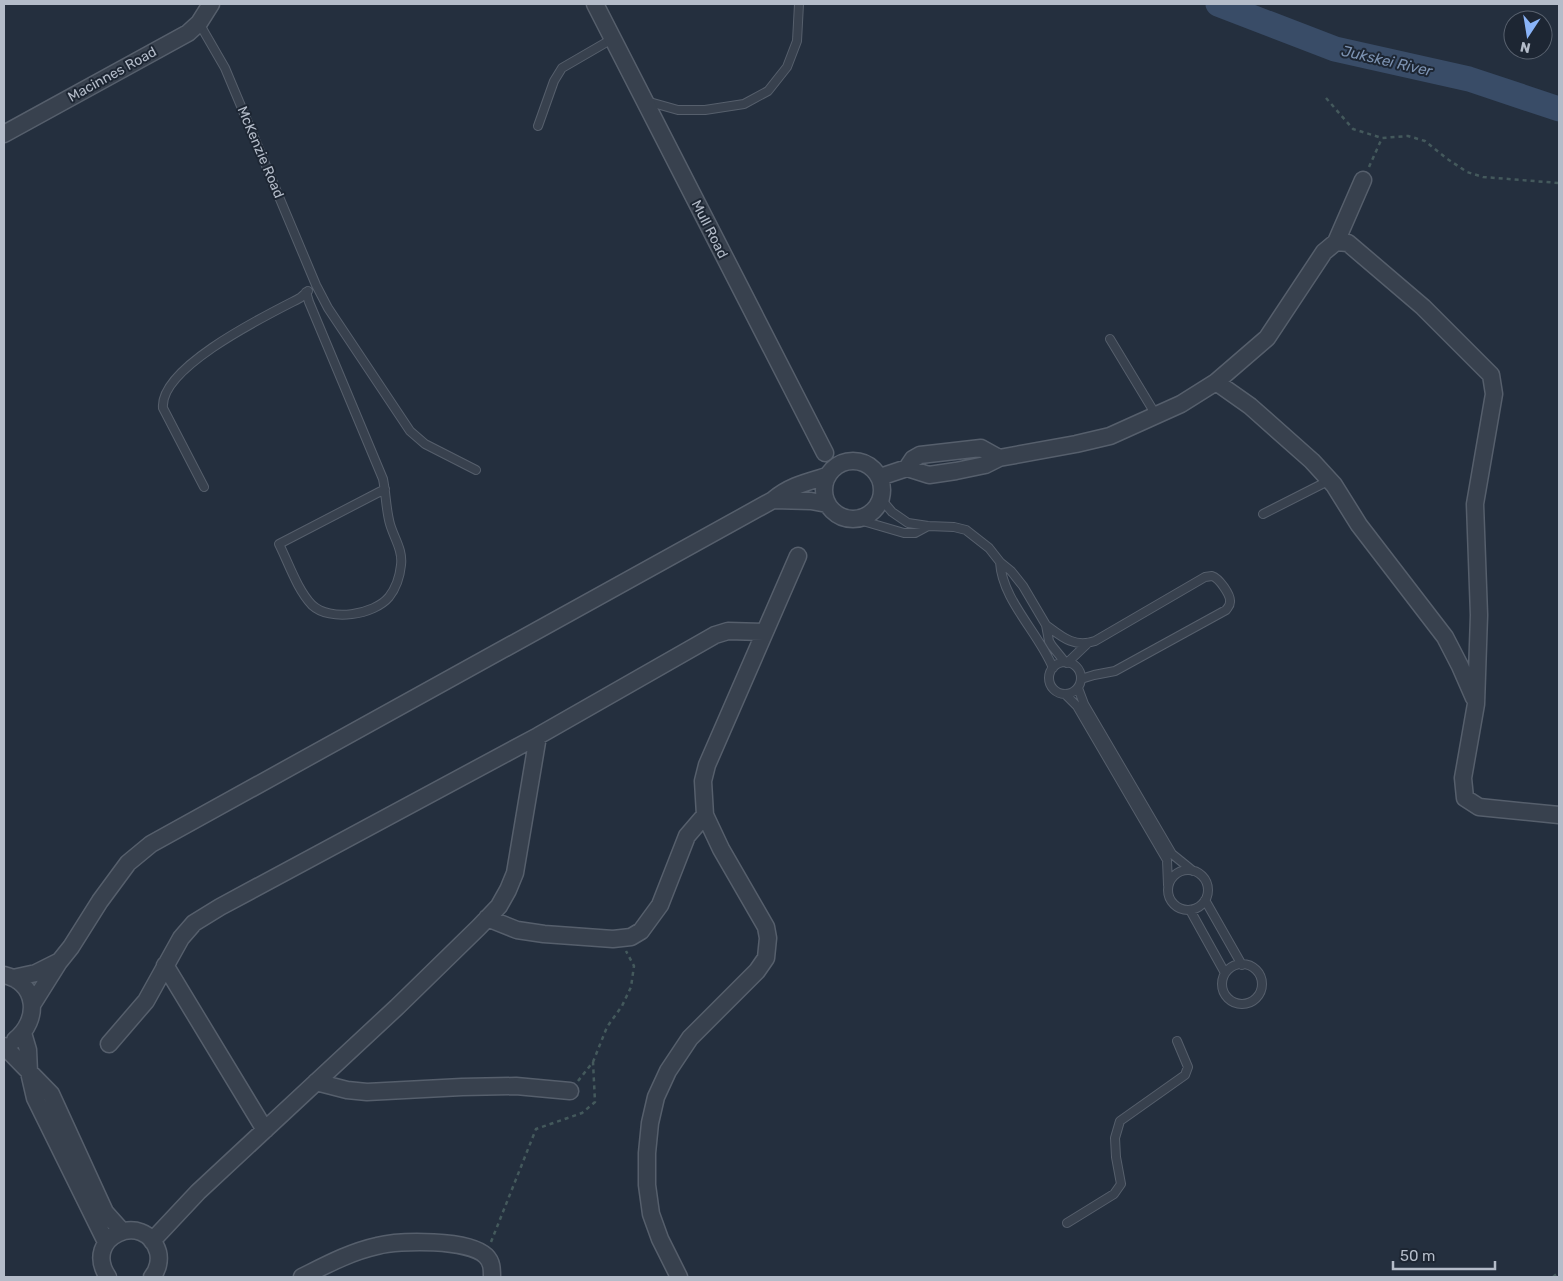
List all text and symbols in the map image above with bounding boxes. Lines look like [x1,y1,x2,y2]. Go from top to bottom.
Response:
north arrow [1503,10,1553,60]
text: N [1519,38,1532,57]
water label: Jukskei River [1340,42,1435,80]
street label: Macinnes Road [65,43,159,106]
street label: McKenzie Road [234,104,288,201]
street label: Mull Road [688,197,731,261]
scale bar [1393,1238,1496,1270]
text: 50 m [1400,1247,1435,1265]

